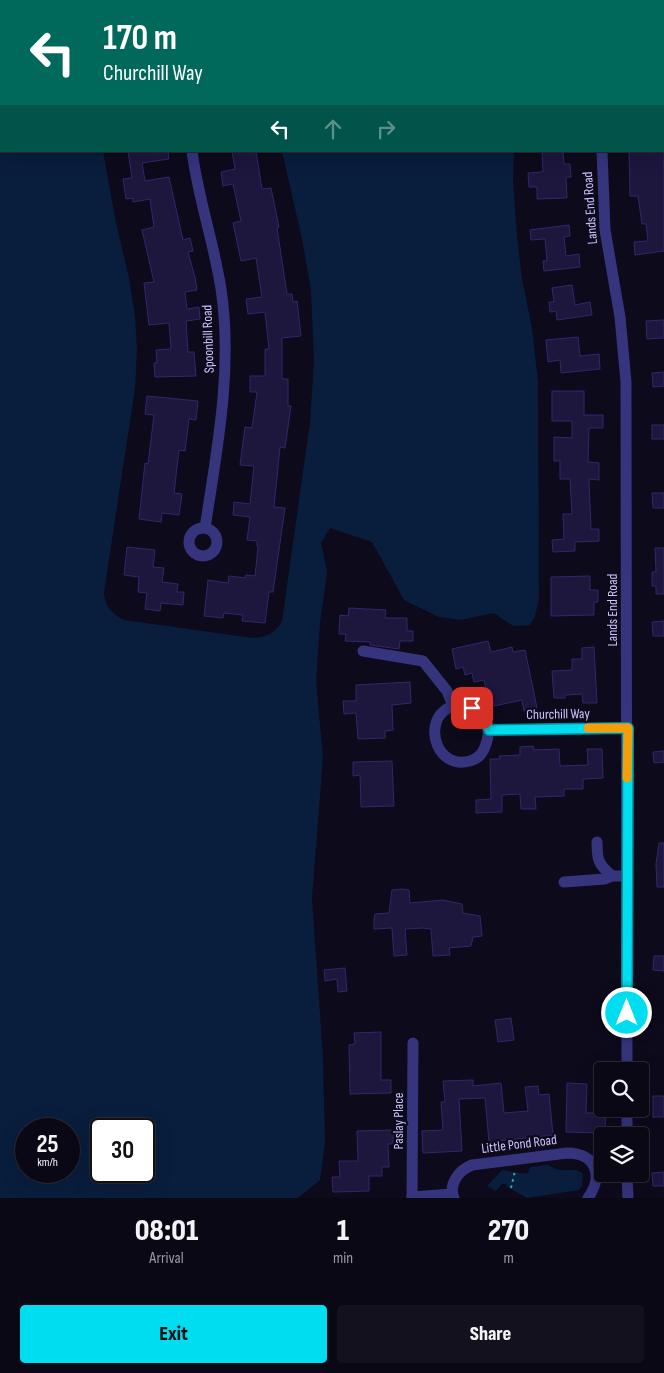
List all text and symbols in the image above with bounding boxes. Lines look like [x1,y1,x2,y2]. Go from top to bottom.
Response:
text: 170 m [103,17,177,60]
icon: left [20,20,85,85]
text: Churchill Way [103,60,203,87]
icon: left [266,115,294,143]
icon: ahead [319,115,347,143]
icon: right [372,115,400,143]
street label: Lands End Road [579,171,601,245]
street label: Spoonbill Road [198,304,218,374]
street label: Lands End Road [604,573,621,646]
pin [451,687,493,729]
icon: arrive [458,694,486,722]
street label: Churchill Way [526,705,590,723]
position arrow [600,986,652,1038]
map controls [594,1062,649,1182]
button: search [594,1062,649,1117]
street label: Paslay Place [390,1093,407,1149]
speed limit sign: 30 [90,1118,155,1183]
button: layers [594,1127,649,1182]
text: 25 [37,1129,58,1160]
street label: Little Pond Road [480,1131,558,1157]
text: km/h [37,1155,58,1170]
text: 08:01 [135,1213,198,1249]
text: 1 [337,1213,349,1249]
text: 270 [488,1213,529,1249]
text: Arrival [149,1249,184,1268]
text: min [333,1249,353,1268]
text: m [503,1249,514,1268]
button: Exit [20,1305,327,1363]
button: Share [337,1305,644,1363]

